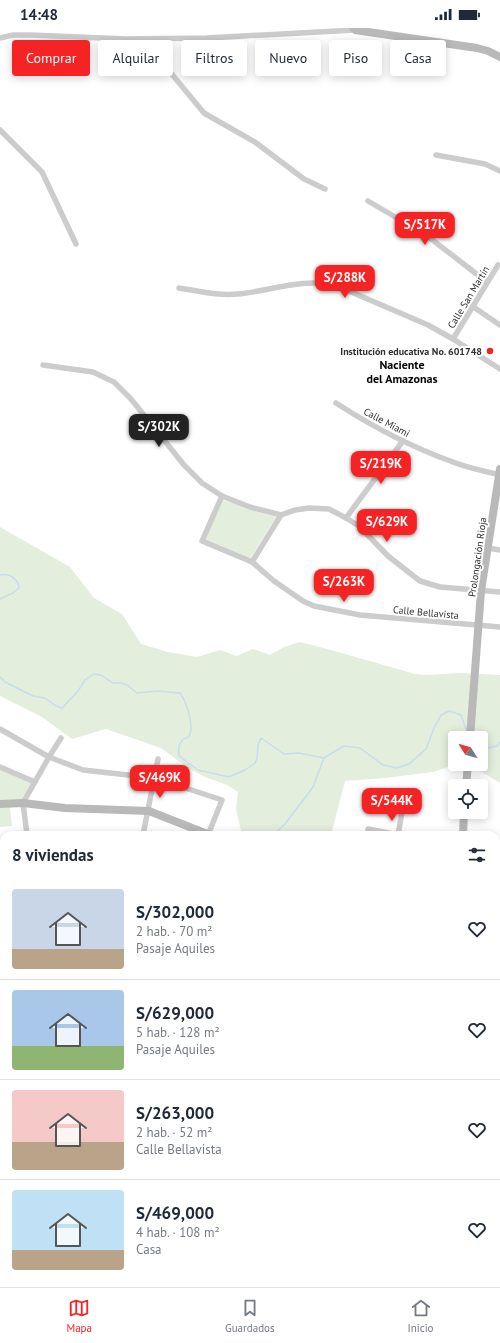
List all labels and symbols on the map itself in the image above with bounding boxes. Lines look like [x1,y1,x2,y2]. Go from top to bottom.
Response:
pin: S/517K [392,212,458,246]
street label: Calle San Martín [445,264,492,331]
pin: S/288K [312,265,378,299]
place label: Institución educativa No. 601748 [340,345,482,358]
marker: Institución educativa No. 601748 [485,346,495,356]
district label: Naciente del Amazonas [367,357,437,386]
street label: Calle Miami [361,405,412,440]
pin: S/302K [126,414,192,448]
pin: S/219K [348,451,414,485]
pin: S/629K [354,509,420,543]
street label: Prolongación Rioja [465,516,490,598]
pin: S/263K [311,569,377,603]
street label: Calle Bellavista [393,603,459,622]
north arrow [448,731,488,771]
pin: S/469K [127,765,193,799]
pin: S/544K [359,788,425,822]

